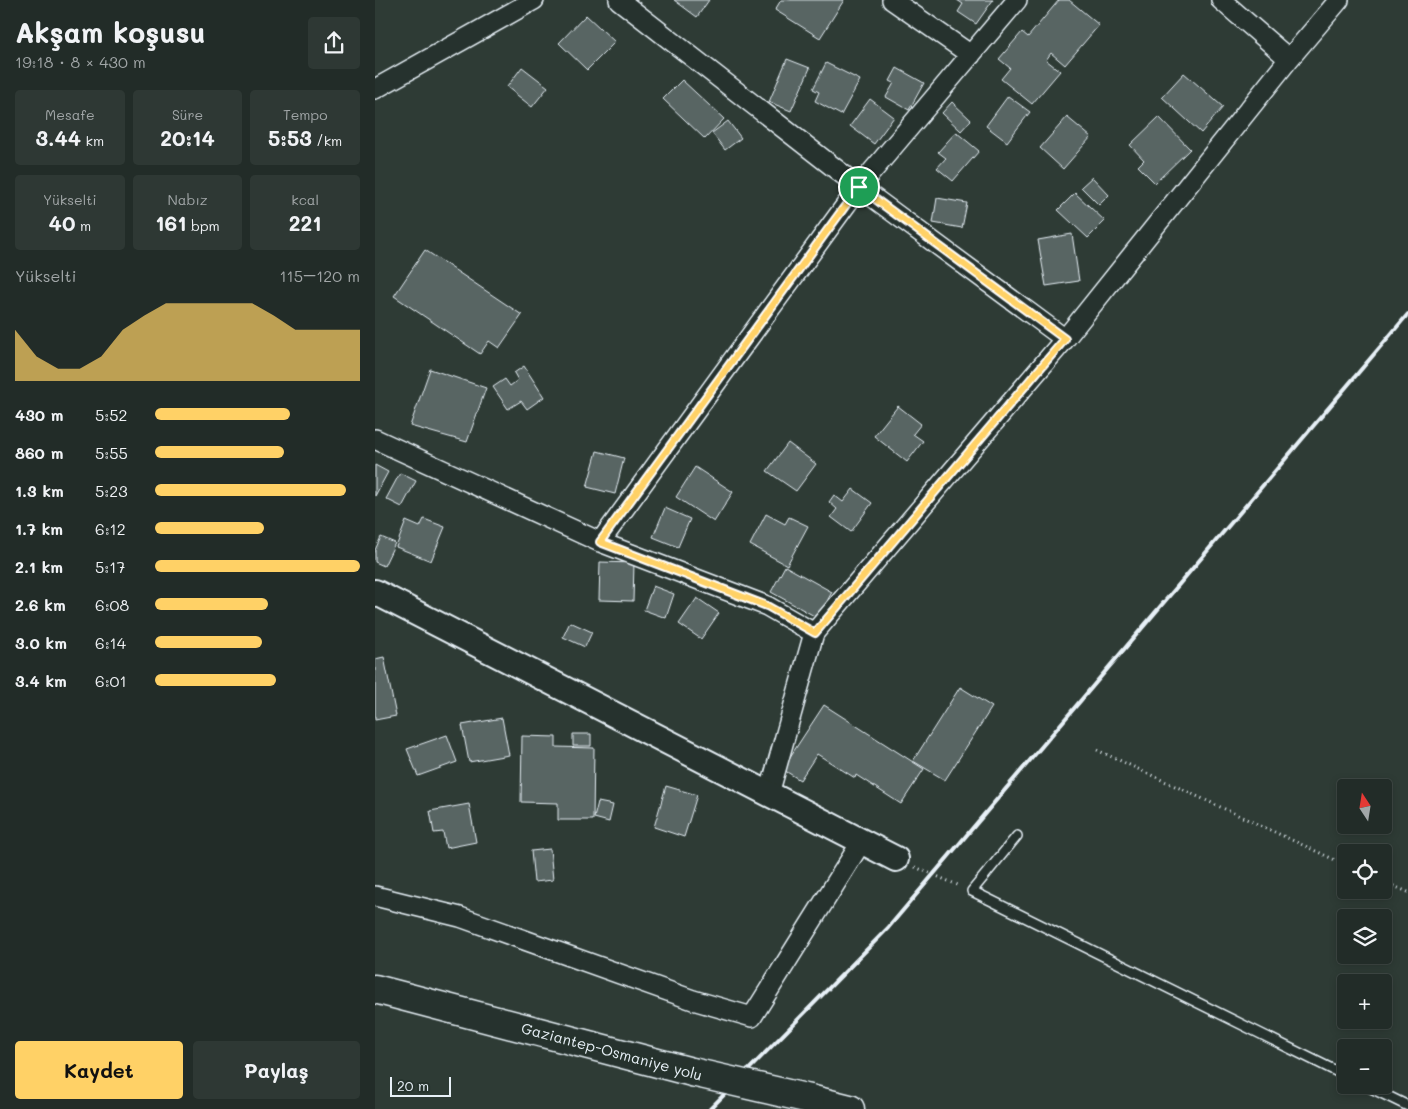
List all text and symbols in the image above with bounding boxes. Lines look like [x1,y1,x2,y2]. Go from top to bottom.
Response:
text: Akşam koşusu [15,14,206,50]
button: share [308,17,360,69]
text: 19:18 · 8 × 430 m [15,51,146,72]
text: Mesafe [45,105,95,124]
text: Süre [172,105,203,124]
text: Tempo [283,105,327,124]
text: 3.44 [35,124,81,151]
text: 20:14 [160,124,215,151]
text: 5:53 [268,124,312,151]
text: km [81,131,104,150]
text: /km [312,131,342,150]
pin [838,166,880,208]
icon: arrive [845,173,873,201]
text: Yükselti [43,190,97,209]
text: Nabız [167,190,208,209]
text: kcal [291,190,319,209]
text: 40 [49,209,75,236]
text: 161 [155,209,187,236]
text: 221 [289,209,322,236]
text: m [75,216,91,235]
text: bpm [187,216,220,235]
text: Yükselti [15,265,76,286]
text: 115–120 m [279,265,360,286]
text: 430 m [15,404,64,425]
text: 5:52 [95,404,128,425]
text: 860 m [15,442,63,463]
text: 5:55 [95,442,128,463]
text: 1.3 km [15,480,64,501]
text: 5:23 [95,480,128,501]
text: 1.7 km [15,518,63,539]
text: 6:12 [95,518,126,539]
text: 2.1 km [15,556,63,577]
text: 5:17 [95,556,125,577]
text: 2.6 km [15,594,66,615]
text: 6:08 [95,594,129,615]
text: 3.0 km [15,632,67,653]
text: 6:14 [95,632,126,653]
text: 3.4 km [15,670,67,691]
text: 6:01 [95,670,127,691]
north arrow [1337,779,1393,834]
map controls [1337,779,1392,1094]
button: locate [1337,844,1392,899]
button: layers [1337,909,1392,964]
button: + [1337,974,1392,1029]
street label: Gaziantep-Osmaniye yolu [519,1017,705,1085]
button: − [1337,1039,1392,1094]
button: Kaydet [15,1041,183,1099]
button: Paylaş [193,1041,360,1099]
scale bar [390,1074,451,1097]
text: 20 m [397,1076,429,1095]

